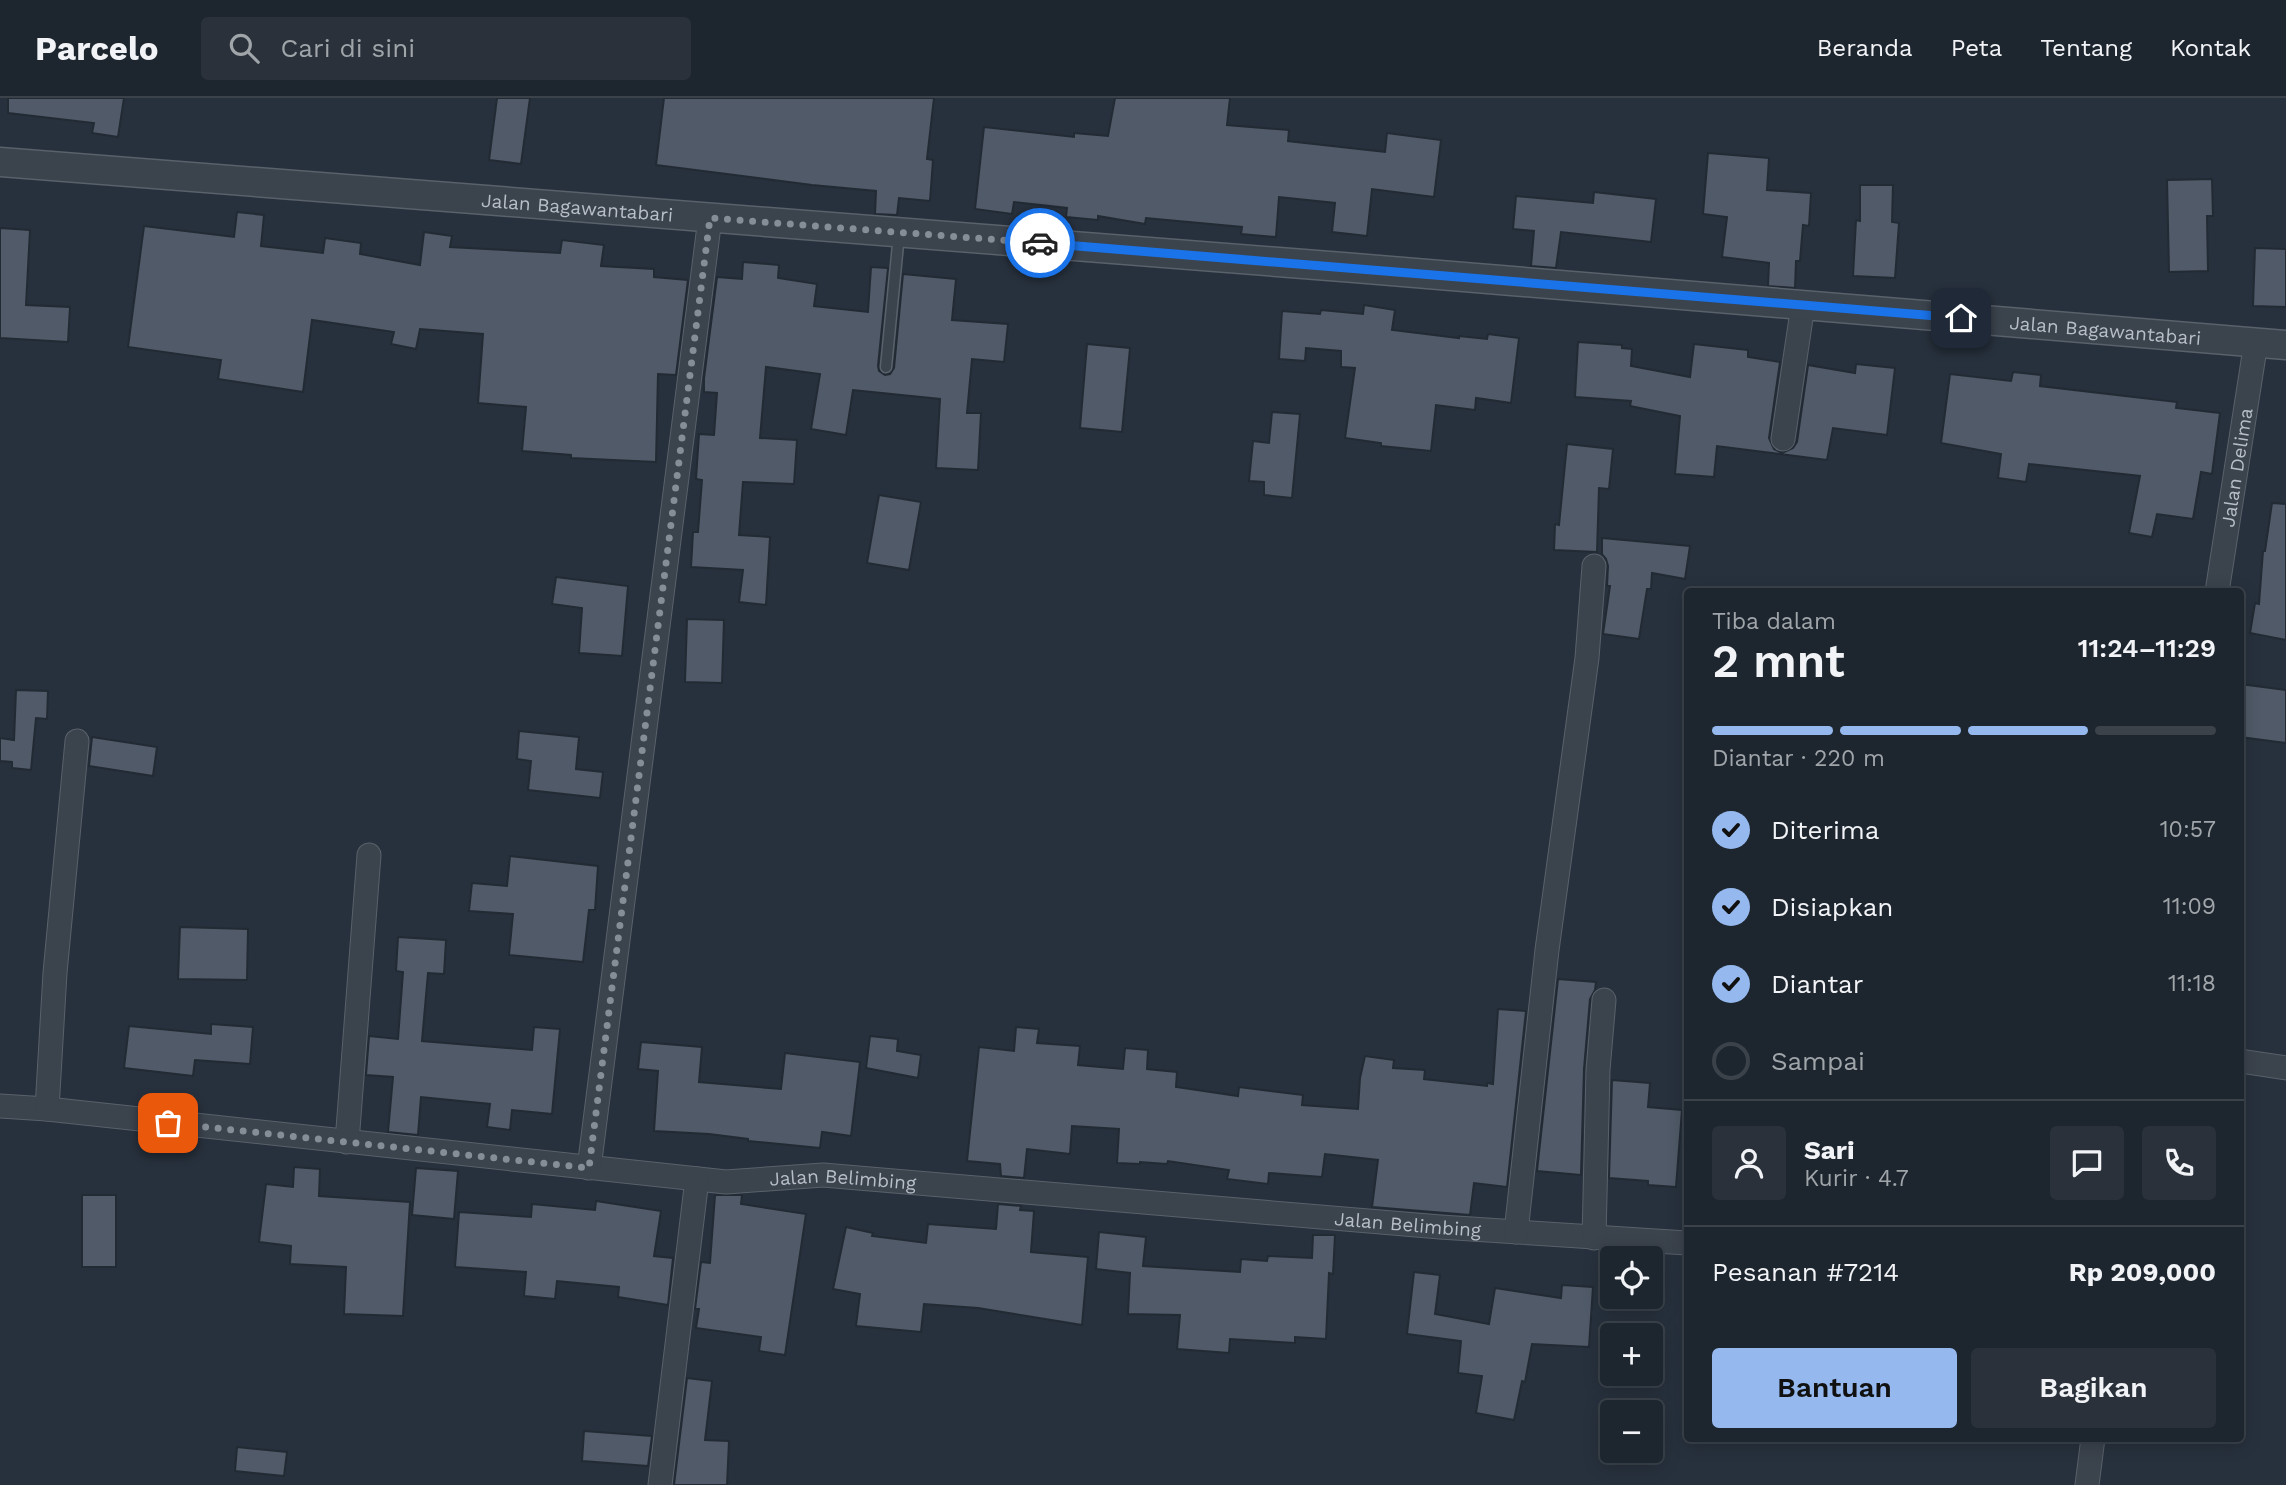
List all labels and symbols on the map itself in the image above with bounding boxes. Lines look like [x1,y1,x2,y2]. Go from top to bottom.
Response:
street label: Jalan Bagawantabari [480,189,674,227]
courier [1005,208,1075,278]
pin [1931,288,1991,348]
street label: Jalan Bagawantabari [2009,311,2202,350]
street label: Jalan Delima [2216,406,2258,529]
pin [138,1093,198,1153]
street label: Jalan Belimbing [768,1164,918,1195]
street label: Jalan Belimbing [1333,1207,1483,1242]

